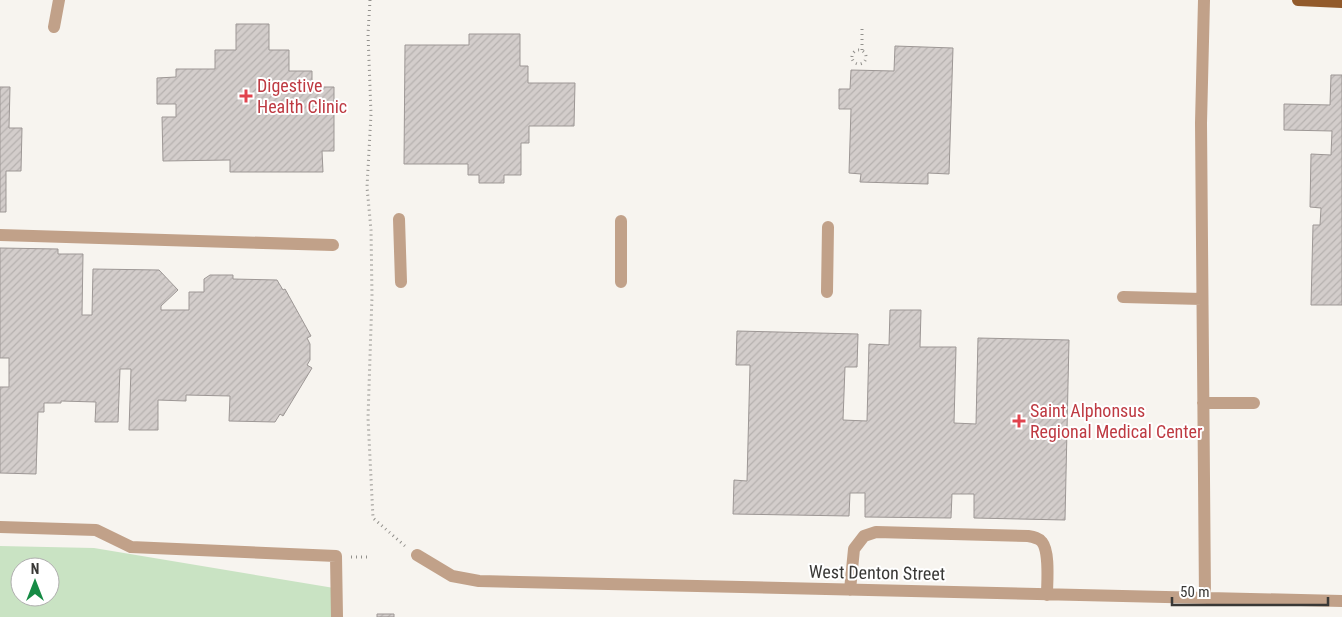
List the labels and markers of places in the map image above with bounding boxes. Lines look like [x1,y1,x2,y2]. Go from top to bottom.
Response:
place label: Digestive Health Clinic [257,75,347,117]
marker: Digestive Health Clinic [239,89,253,103]
place label: Saint Alphonsus Regional Medical Center [1030,400,1203,442]
marker: Saint Alphonsus Regional Medical Center [1012,414,1026,428]

